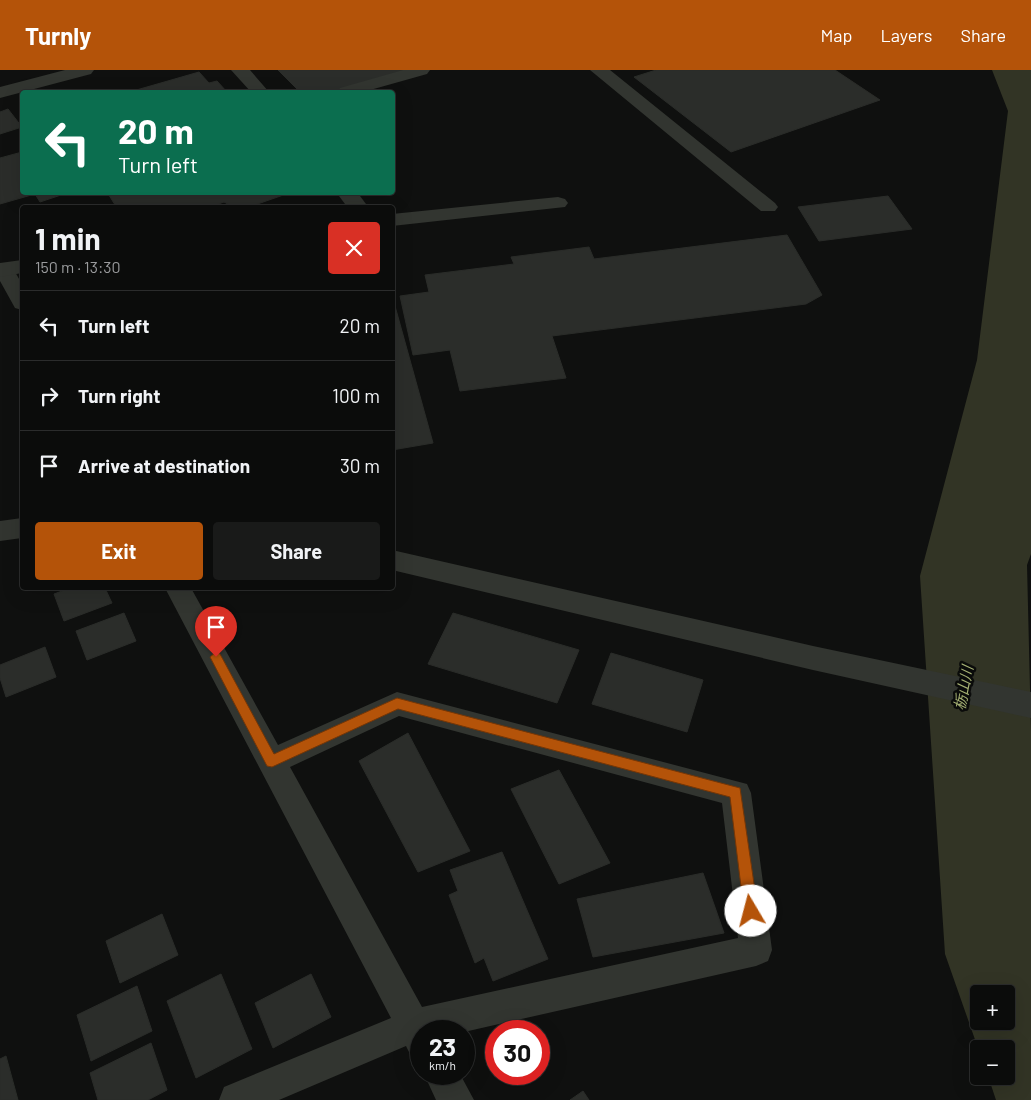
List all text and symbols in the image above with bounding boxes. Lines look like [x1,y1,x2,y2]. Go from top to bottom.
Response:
text: Turnly [25,21,91,50]
text: Map [820,24,852,46]
text: Layers [880,24,933,46]
text: Share [961,24,1006,46]
text: 20 m [118,109,194,151]
icon: left [35,110,100,175]
text: Turn left [118,151,198,177]
text: 1 min [35,220,101,256]
button: close [328,222,380,274]
text: 150 m · 13:30 [35,257,121,276]
icon: left [35,312,63,340]
text: Turn left [78,314,149,337]
text: 20 m [340,314,380,337]
icon: right [35,382,63,410]
text: Turn right [78,384,160,407]
text: 100 m [332,384,380,407]
icon: arrive [35,452,63,480]
text: Arrive at destination [78,454,250,477]
text: 30 m [340,454,380,477]
button: Exit [35,522,203,580]
button: Share [213,522,380,580]
pin [195,606,237,657]
icon: arrive [202,613,230,641]
water label: 栃山川 [950,662,977,712]
position arrow [724,884,776,936]
map controls [970,985,1015,1085]
button: + [970,985,1015,1030]
speed limit sign: 30 [485,1020,550,1085]
text: 23 [429,1031,456,1061]
button: − [970,1040,1015,1085]
text: km/h [429,1058,456,1072]

